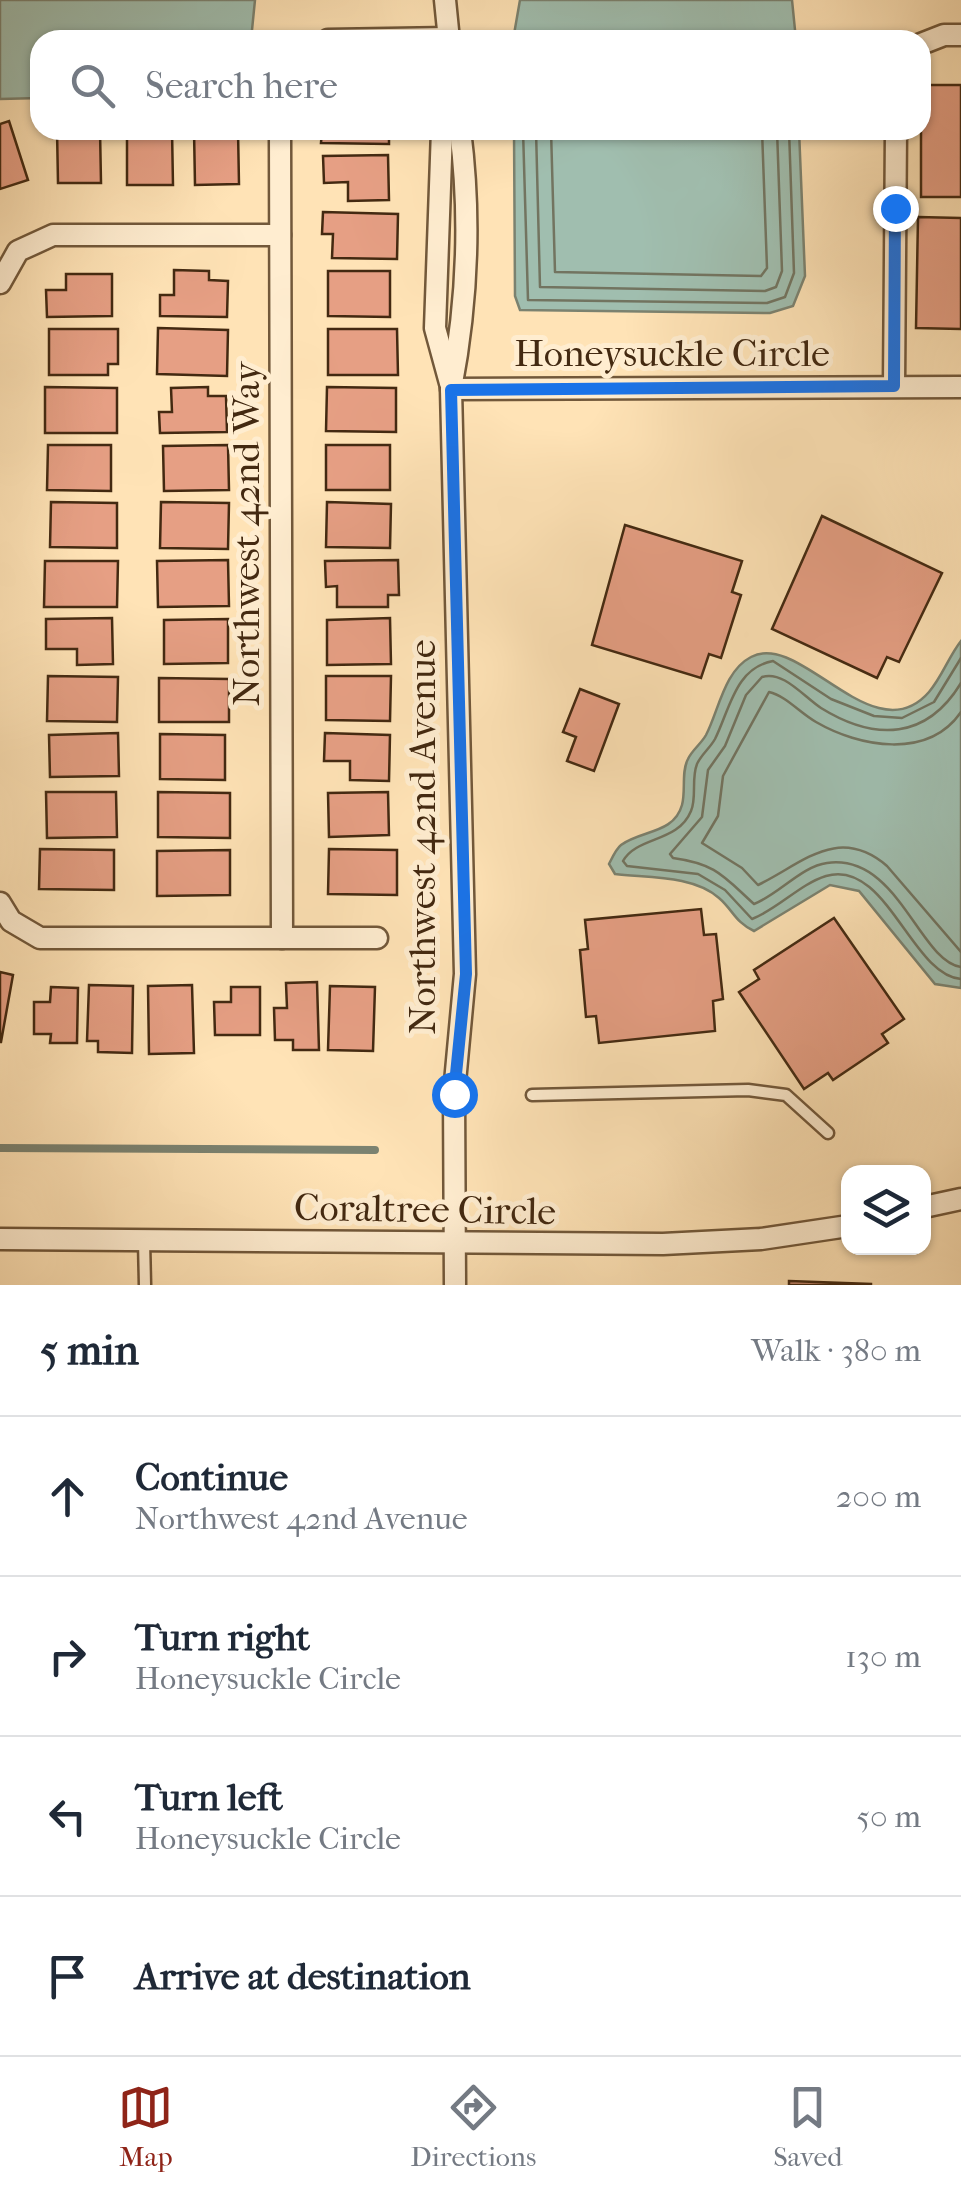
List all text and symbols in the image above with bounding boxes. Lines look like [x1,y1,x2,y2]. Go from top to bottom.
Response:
search box [30,30,931,140]
icon: search [65,58,120,113]
text: Search here [145,63,338,108]
route end [873,186,919,232]
street label: Honeysuckle Circle [514,331,830,376]
street label: Northwest 42nd Way [224,360,269,706]
street label: Northwest 42nd Avenue [400,639,445,1035]
route start [432,1072,478,1118]
map controls [841,1165,931,1255]
button: layers [841,1165,931,1255]
street label: Coraltree Circle [294,1185,556,1234]
text: 5 min [40,1326,139,1375]
text: Walk · 380 m [751,1332,921,1369]
text: Continue [135,1455,288,1500]
icon: ahead [40,1469,95,1524]
text: 200 m [836,1478,921,1515]
text: Northwest 42nd Avenue [135,1500,468,1537]
text: Turn right [135,1615,310,1660]
icon: right [40,1629,95,1684]
text: 130 m [845,1638,921,1675]
text: Honeysuckle Circle [135,1660,401,1697]
text: Turn left [135,1775,283,1820]
icon: left [40,1789,95,1844]
text: 50 m [856,1798,921,1835]
text: Honeysuckle Circle [135,1820,401,1857]
icon: arrive [40,1949,95,2004]
text: Arrive at destination [135,1954,471,1999]
tab: Map [118,2080,173,2173]
tab: Directions [410,2080,536,2173]
tab: Saved [773,2080,843,2173]

